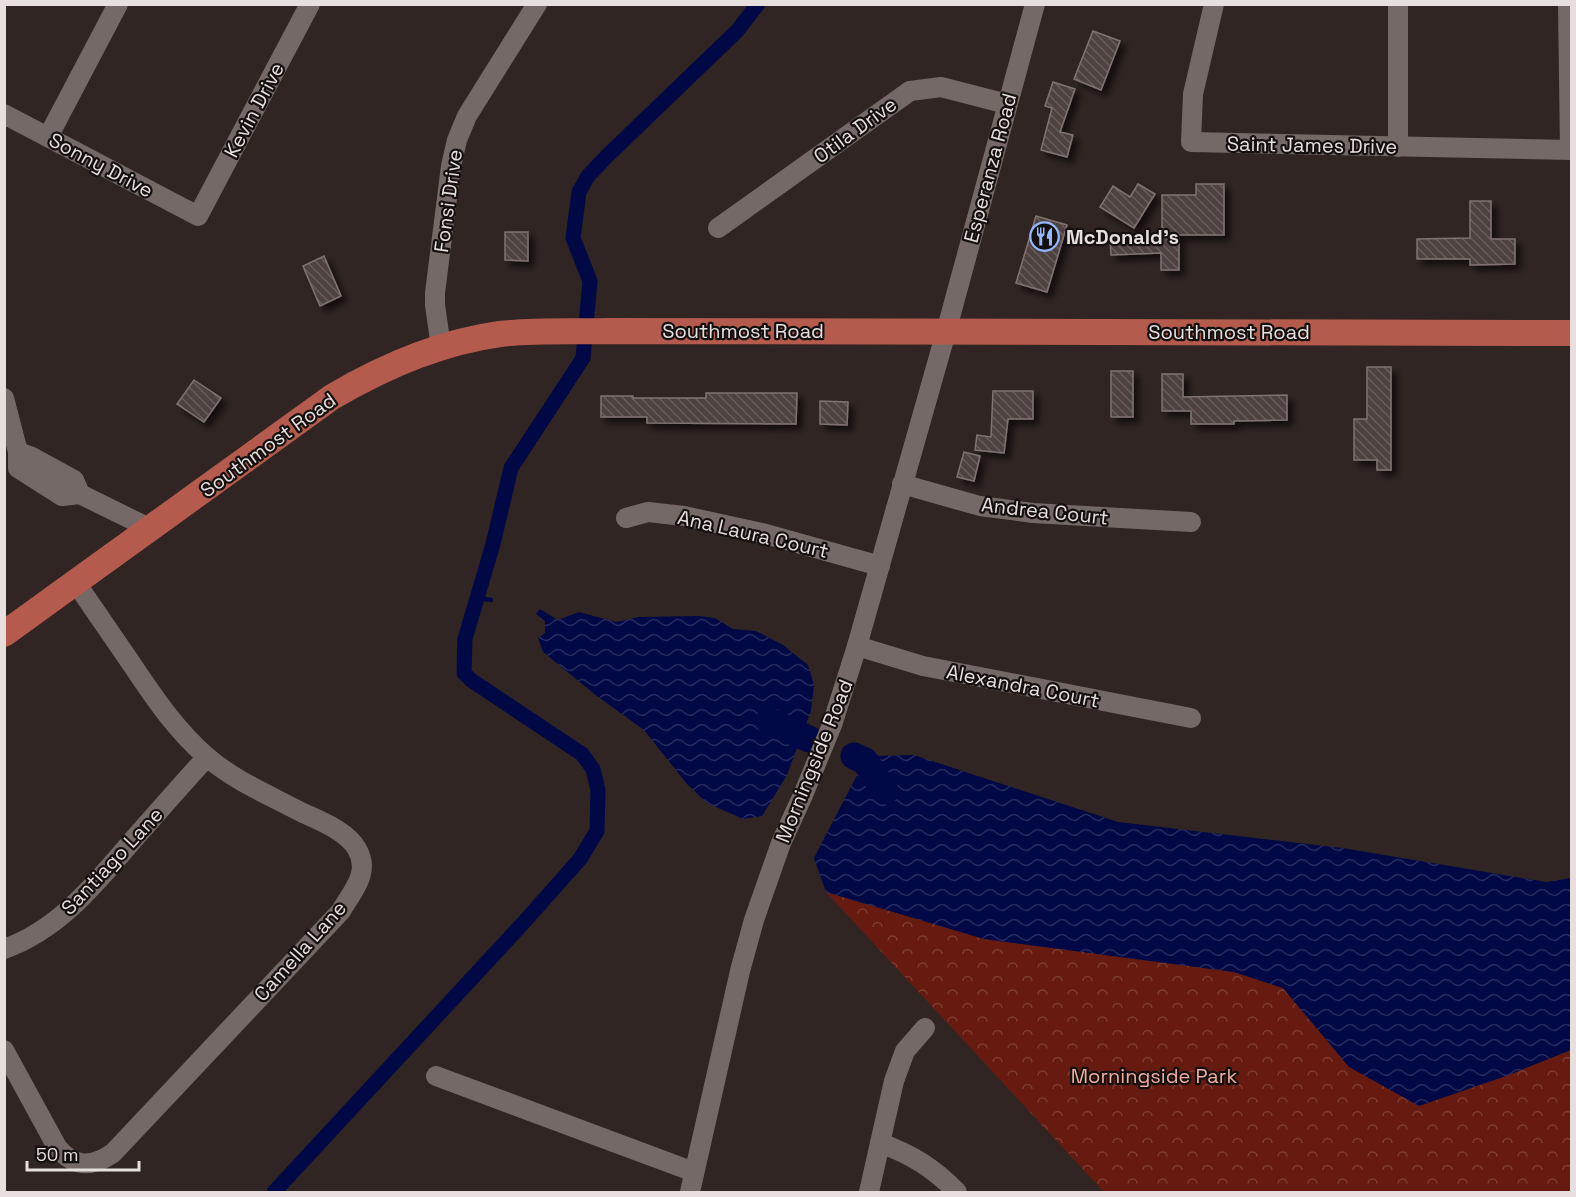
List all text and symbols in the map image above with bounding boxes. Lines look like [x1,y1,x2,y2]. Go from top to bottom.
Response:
street label: Kevin Drive [218,58,290,162]
street label: Esperanza Road [958,90,1022,246]
street label: Otila Drive [808,91,902,169]
street label: Sonny Drive [44,127,158,203]
street label: Saint James Drive [1227,131,1397,159]
street label: Fonsi Drive [428,148,468,254]
restaurant icon: McDonald's [1029,221,1061,253]
place label: McDonald's [1066,224,1179,250]
street label: Southmost Road [662,318,824,344]
street label: Southmost Road [1148,319,1310,345]
street label: Southmost Road [195,387,341,503]
street label: Andrea Court [980,491,1110,531]
street label: Ana Laura Court [675,504,831,564]
street label: Alexandra Court [944,658,1102,714]
street label: Morningside Road [769,676,859,846]
street label: Santiago Lane [55,802,169,920]
street label: Camella Lane [248,895,352,1007]
park label: Morningside Park [1071,1063,1237,1089]
scale bar [27,1134,140,1172]
text: 50 m [36,1143,78,1166]

